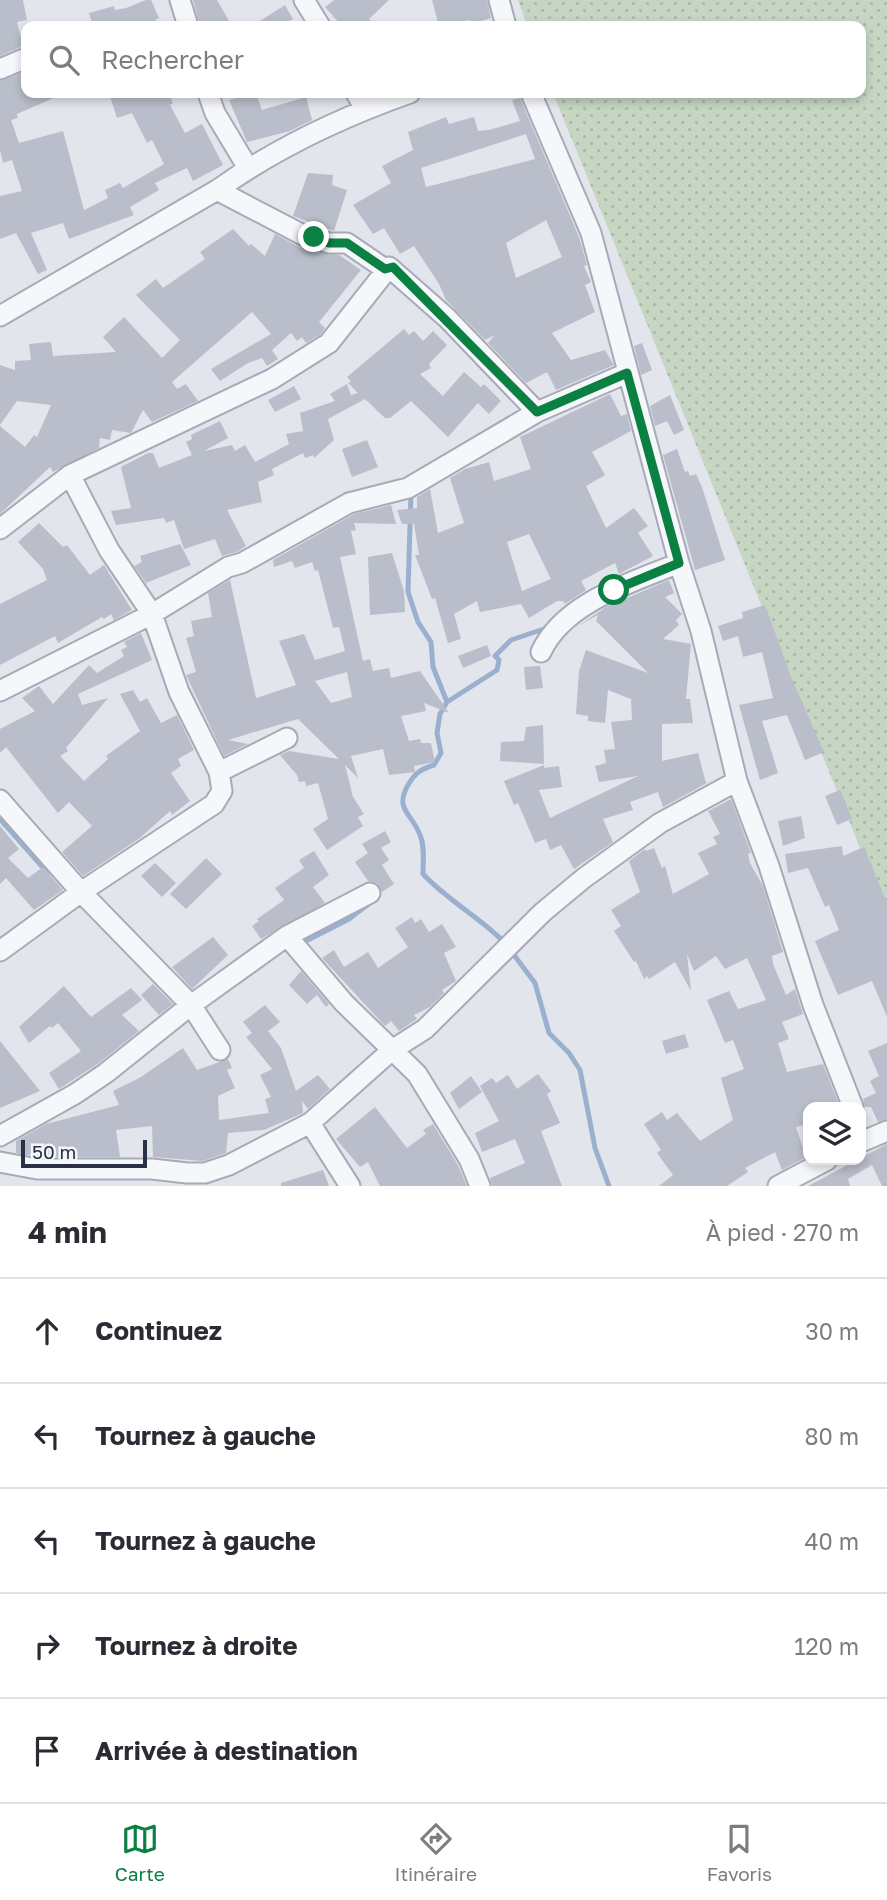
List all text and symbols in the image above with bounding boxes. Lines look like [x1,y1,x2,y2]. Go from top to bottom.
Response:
search box [21,21,866,98]
icon: search [45,41,83,79]
text: Rechercher [101,44,244,75]
route end [298,221,329,252]
route start [598,574,629,605]
map controls [803,1102,866,1165]
button: layers [803,1102,866,1165]
scale bar [21,1137,147,1169]
text: 50 m [32,1140,76,1163]
text: 4 min [28,1214,107,1250]
text: À pied · 270 m [706,1218,859,1246]
icon: ahead [28,1312,66,1350]
text: Continuez [95,1315,222,1346]
text: 30 m [805,1317,859,1345]
icon: left [28,1417,66,1455]
text: Tournez à gauche [95,1420,316,1451]
text: 80 m [805,1422,859,1450]
icon: left [28,1522,66,1560]
text: Tournez à gauche [95,1525,316,1556]
text: 40 m [805,1527,859,1555]
icon: right [28,1627,66,1665]
text: Tournez à droite [95,1630,298,1661]
text: 120 m [794,1632,859,1660]
icon: arrive [28,1732,66,1770]
text: Arrivée à destination [95,1735,358,1766]
tab: Carte [115,1820,165,1885]
tab: Itinéraire [394,1820,477,1885]
tab: Favoris [707,1820,772,1885]

